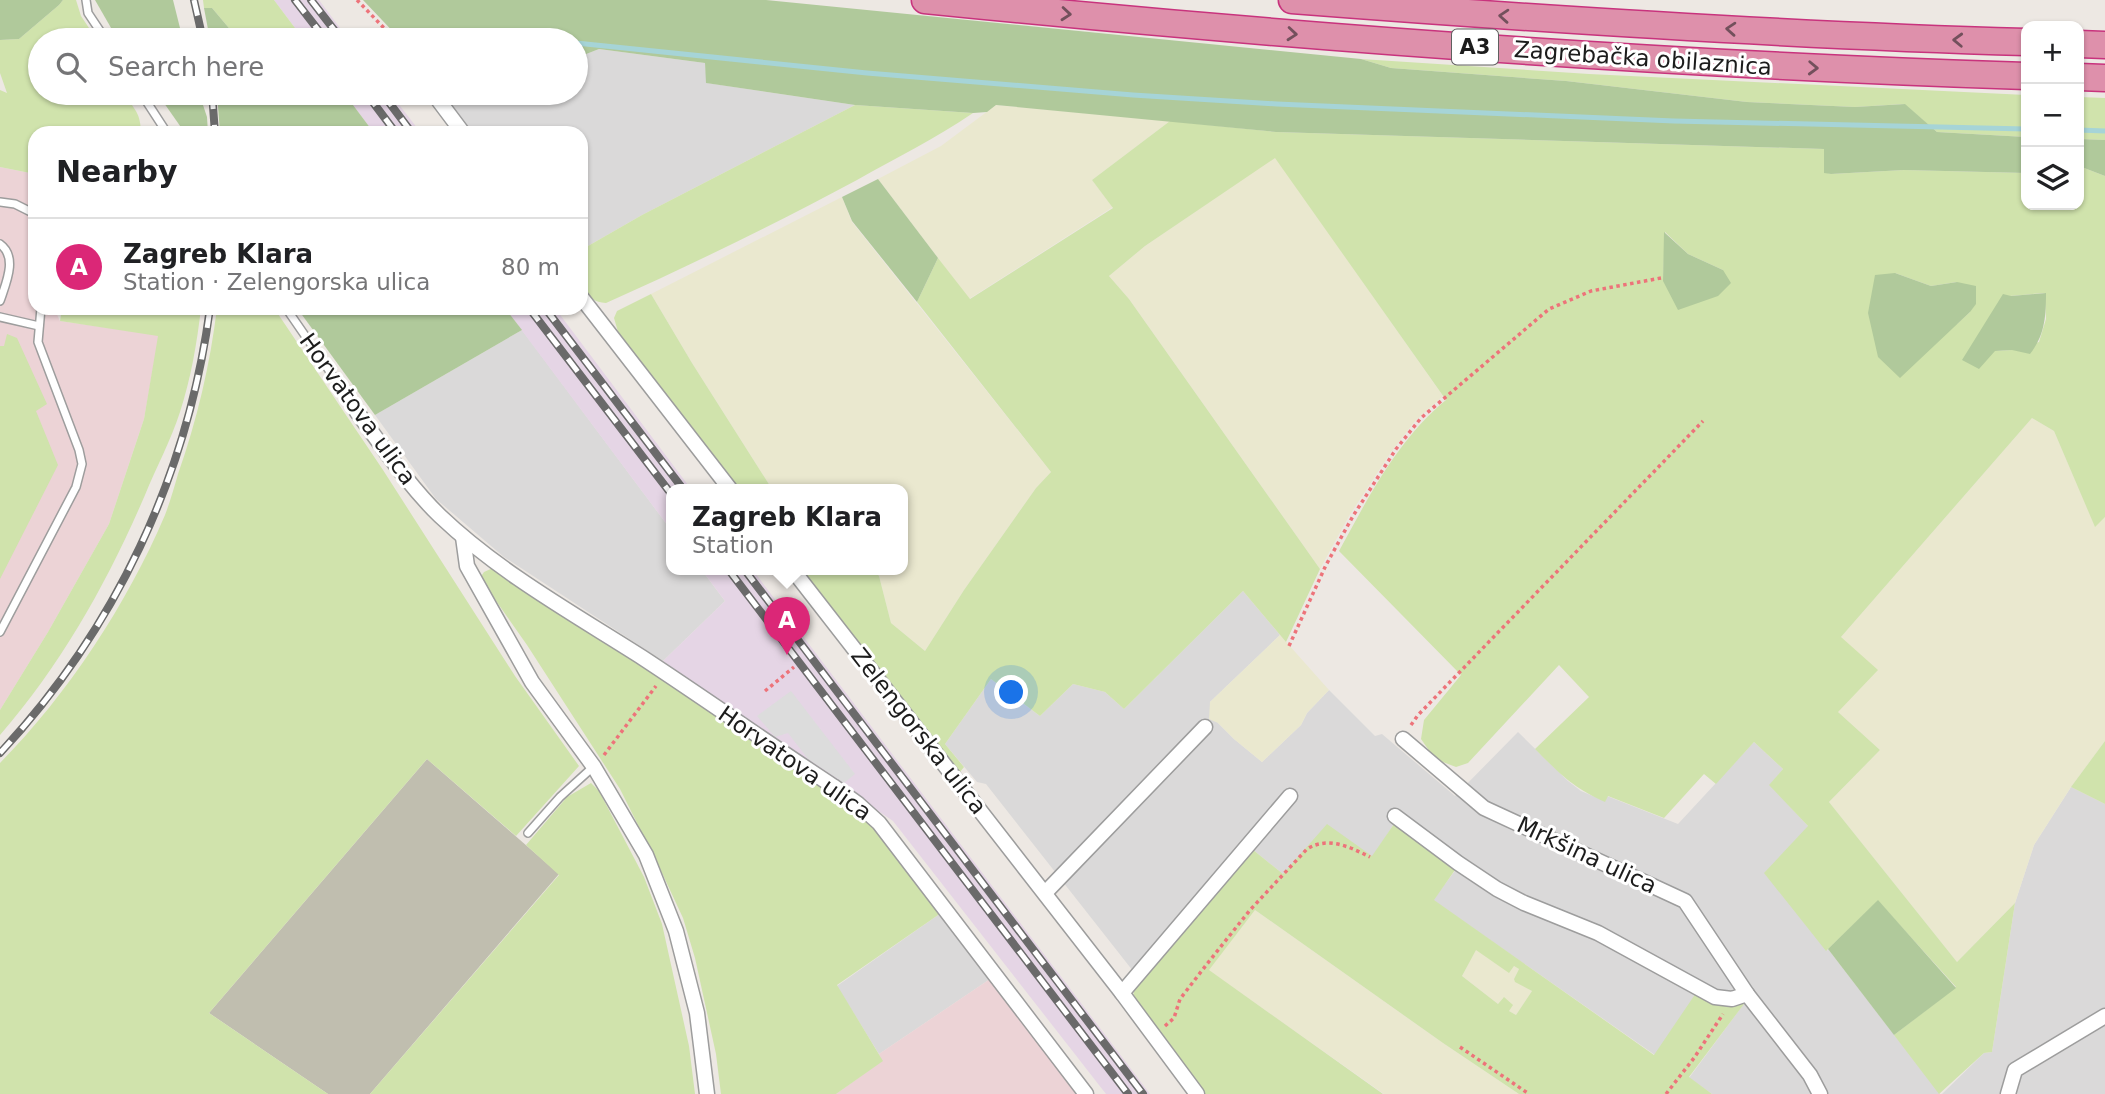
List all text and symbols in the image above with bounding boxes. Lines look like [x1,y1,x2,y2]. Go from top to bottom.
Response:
one-way arrow [1061,6,1072,21]
one-way arrow [1498,8,1509,23]
map controls [2021,21,2084,210]
button: + [2021,21,2084,84]
one-way arrow [1725,22,1736,37]
one-way arrow [1287,26,1298,41]
search box [28,28,588,105]
road number: A3 [1452,30,1498,64]
one-way arrow [1952,32,1963,47]
street label: Zagrebačka obilaznica [1513,36,1773,80]
icon: search [52,48,90,86]
text: Search here [108,52,264,82]
one-way arrow [1808,60,1819,75]
button: − [2021,84,2084,147]
button: layers [2021,147,2084,210]
text: Nearby [56,154,178,189]
text: Zagreb Klara [123,239,313,269]
text: A [70,254,88,280]
text: 80 m [501,254,560,280]
text: Station · Zelengorska ulica [123,269,430,295]
street label: Horvatova ulica [294,328,422,490]
popup [666,484,908,575]
text: Zagreb Klara [692,502,882,532]
text: Station [692,532,774,558]
pin: A [764,597,810,655]
street label: Zelengorska ulica [846,643,992,819]
your location [994,675,1028,709]
street label: Horvatova ulica [714,701,876,825]
street label: Mrkšina ulica [1513,811,1661,899]

